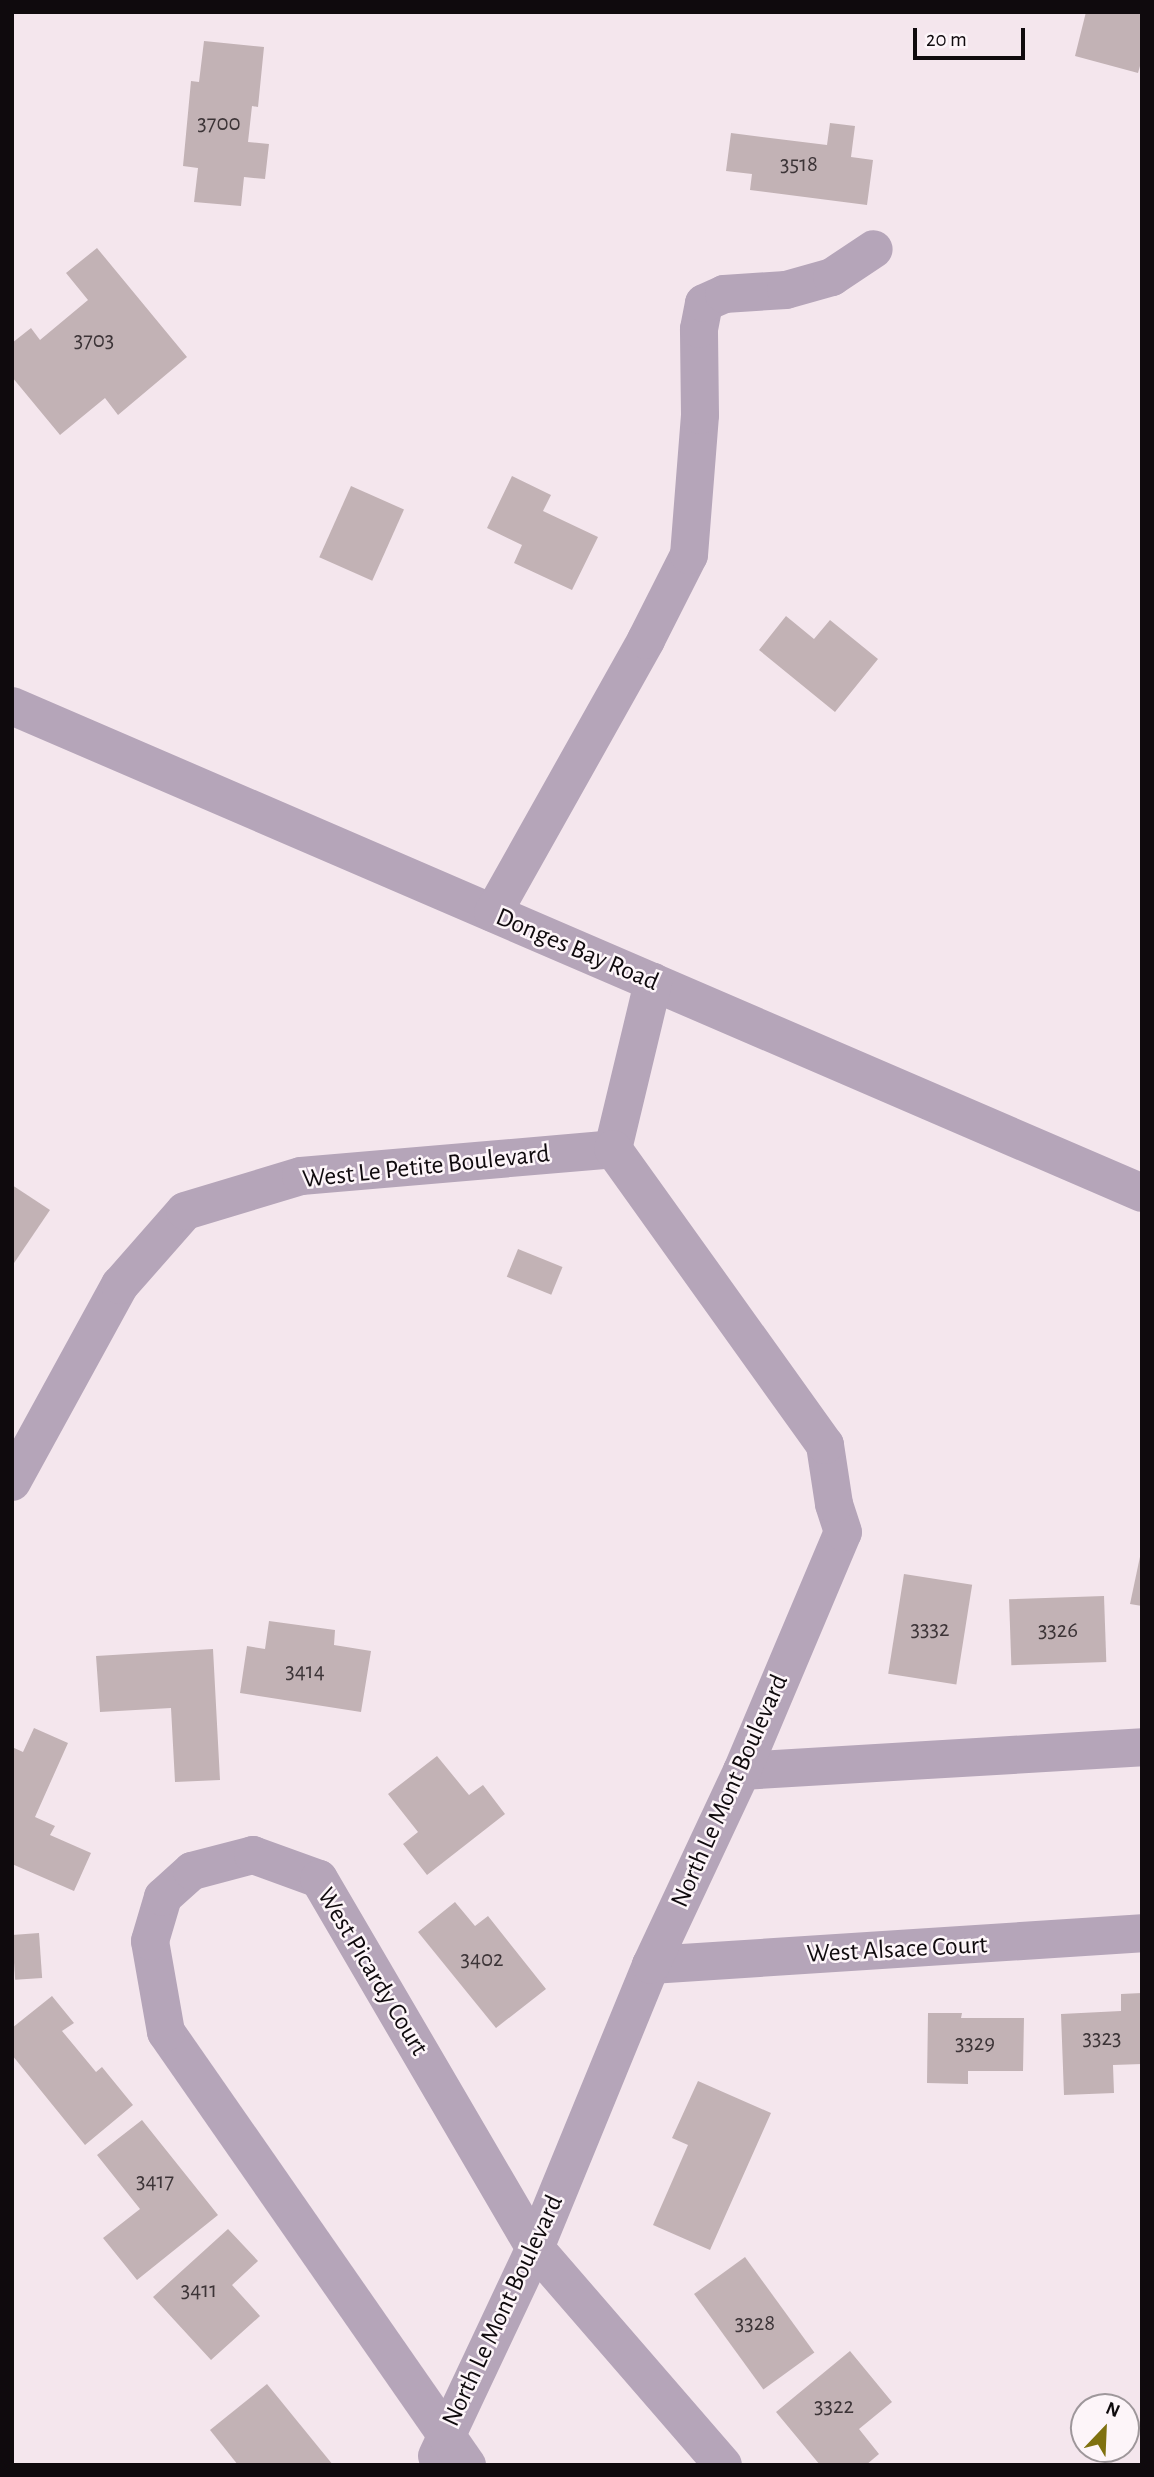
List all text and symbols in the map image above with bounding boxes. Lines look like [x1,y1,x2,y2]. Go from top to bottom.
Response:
scale bar [916,14,1028,58]
text: 20 m [926,29,967,50]
house number: 3700 [197,110,241,138]
house number: 3518 [780,151,818,179]
house number: 3703 [74,327,114,355]
street label: Donges Bay Road [491,902,663,998]
street label: West Le Petite Boulevard [301,1138,551,1196]
house number: 3332 [911,1616,949,1644]
house number: 3326 [1038,1617,1078,1645]
house number: 3414 [285,1658,325,1686]
street label: North Le Mont Boulevard [665,1670,795,1912]
street label: West Picardy Court [310,1882,434,2062]
street label: West Alsace Court [806,1930,988,1970]
house number: 3402 [460,1946,504,1974]
house number: 3323 [1083,2025,1121,2053]
house number: 3329 [955,2030,995,2058]
house number: 3417 [136,2168,174,2196]
street label: North Le Mont Boulevard [436,2190,570,2432]
house number: 3411 [181,2277,217,2305]
house number: 3328 [735,2310,775,2338]
house number: 3322 [814,2393,854,2421]
north arrow [1070,2393,1140,2463]
text: N [1103,2399,1122,2421]

